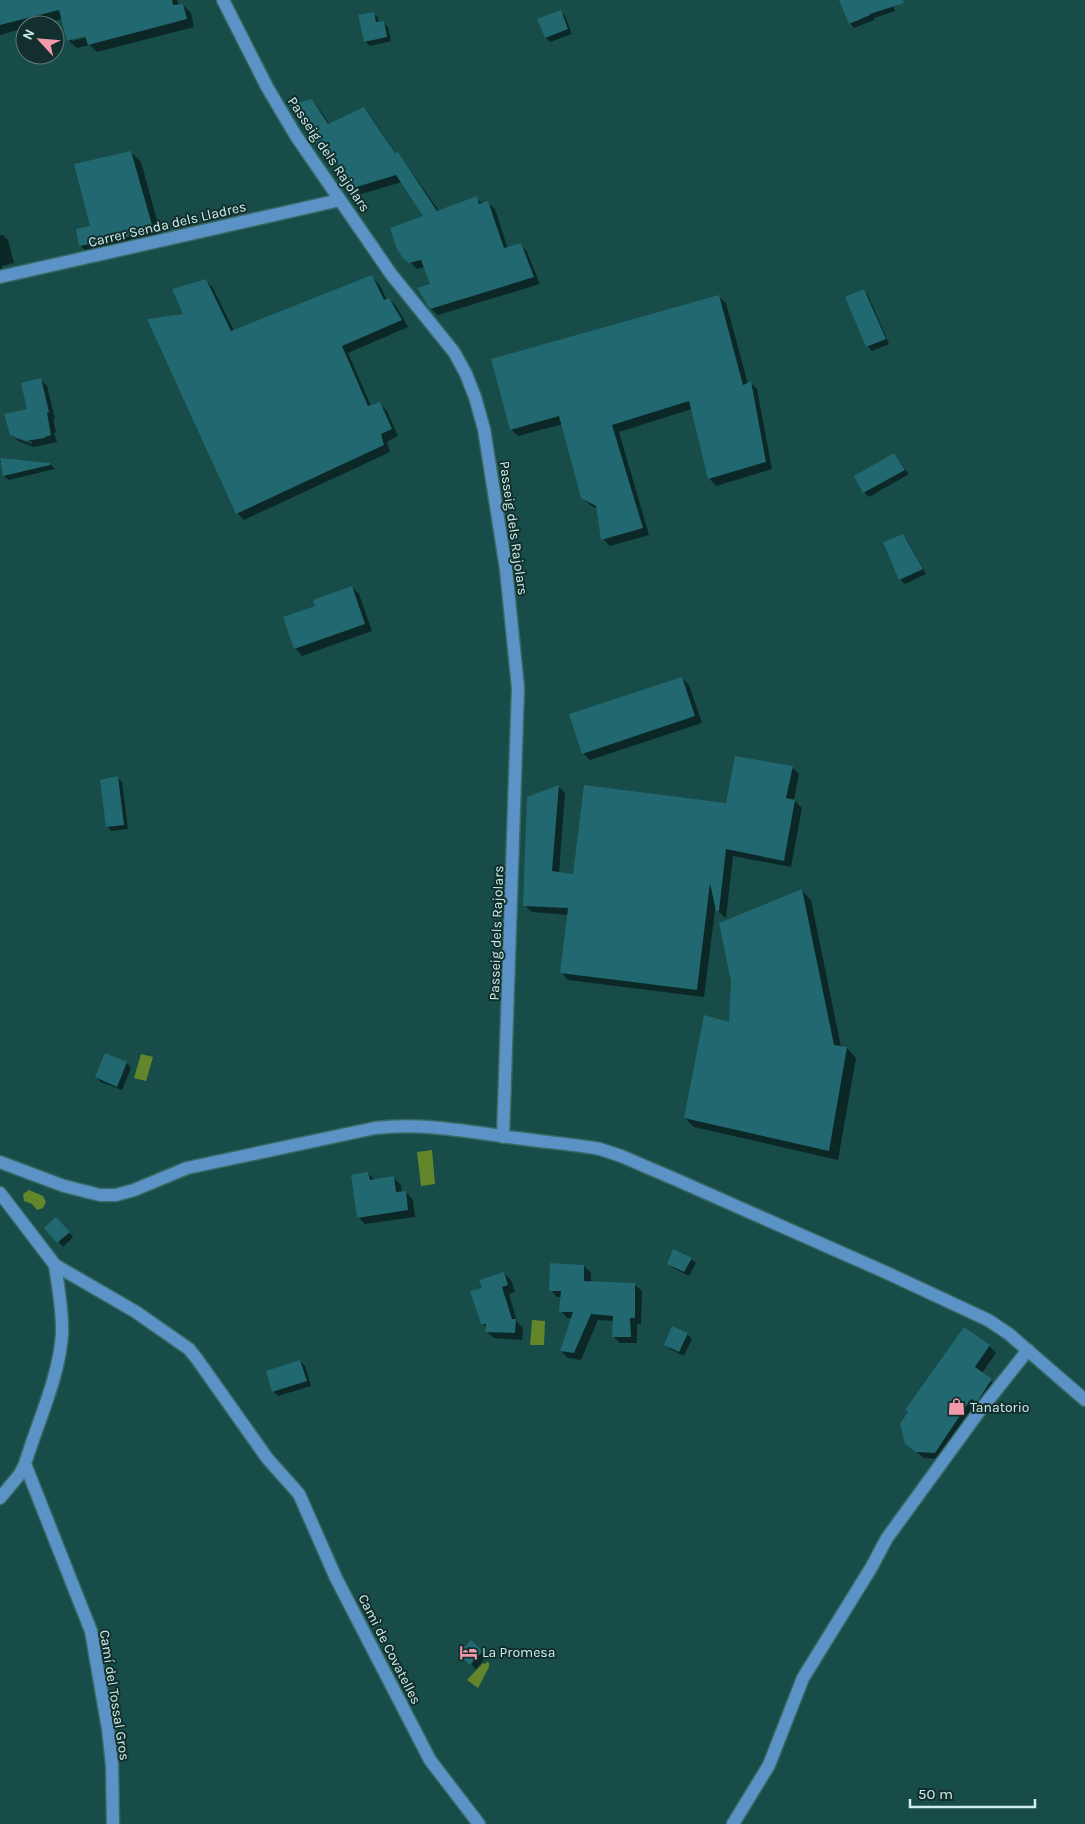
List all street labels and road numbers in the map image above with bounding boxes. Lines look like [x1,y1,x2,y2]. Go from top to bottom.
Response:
street label: Passeig dels Rajolars [284,93,373,215]
street label: Carrer Senda dels Lladres [86,198,248,251]
street label: Passeig dels Rajolars [496,460,531,596]
street label: Passeig dels Rajolars [486,865,507,1001]
street label: Camì de Covatelles [354,1591,425,1707]
street label: Camí del Tossal Gros [96,1629,133,1762]

